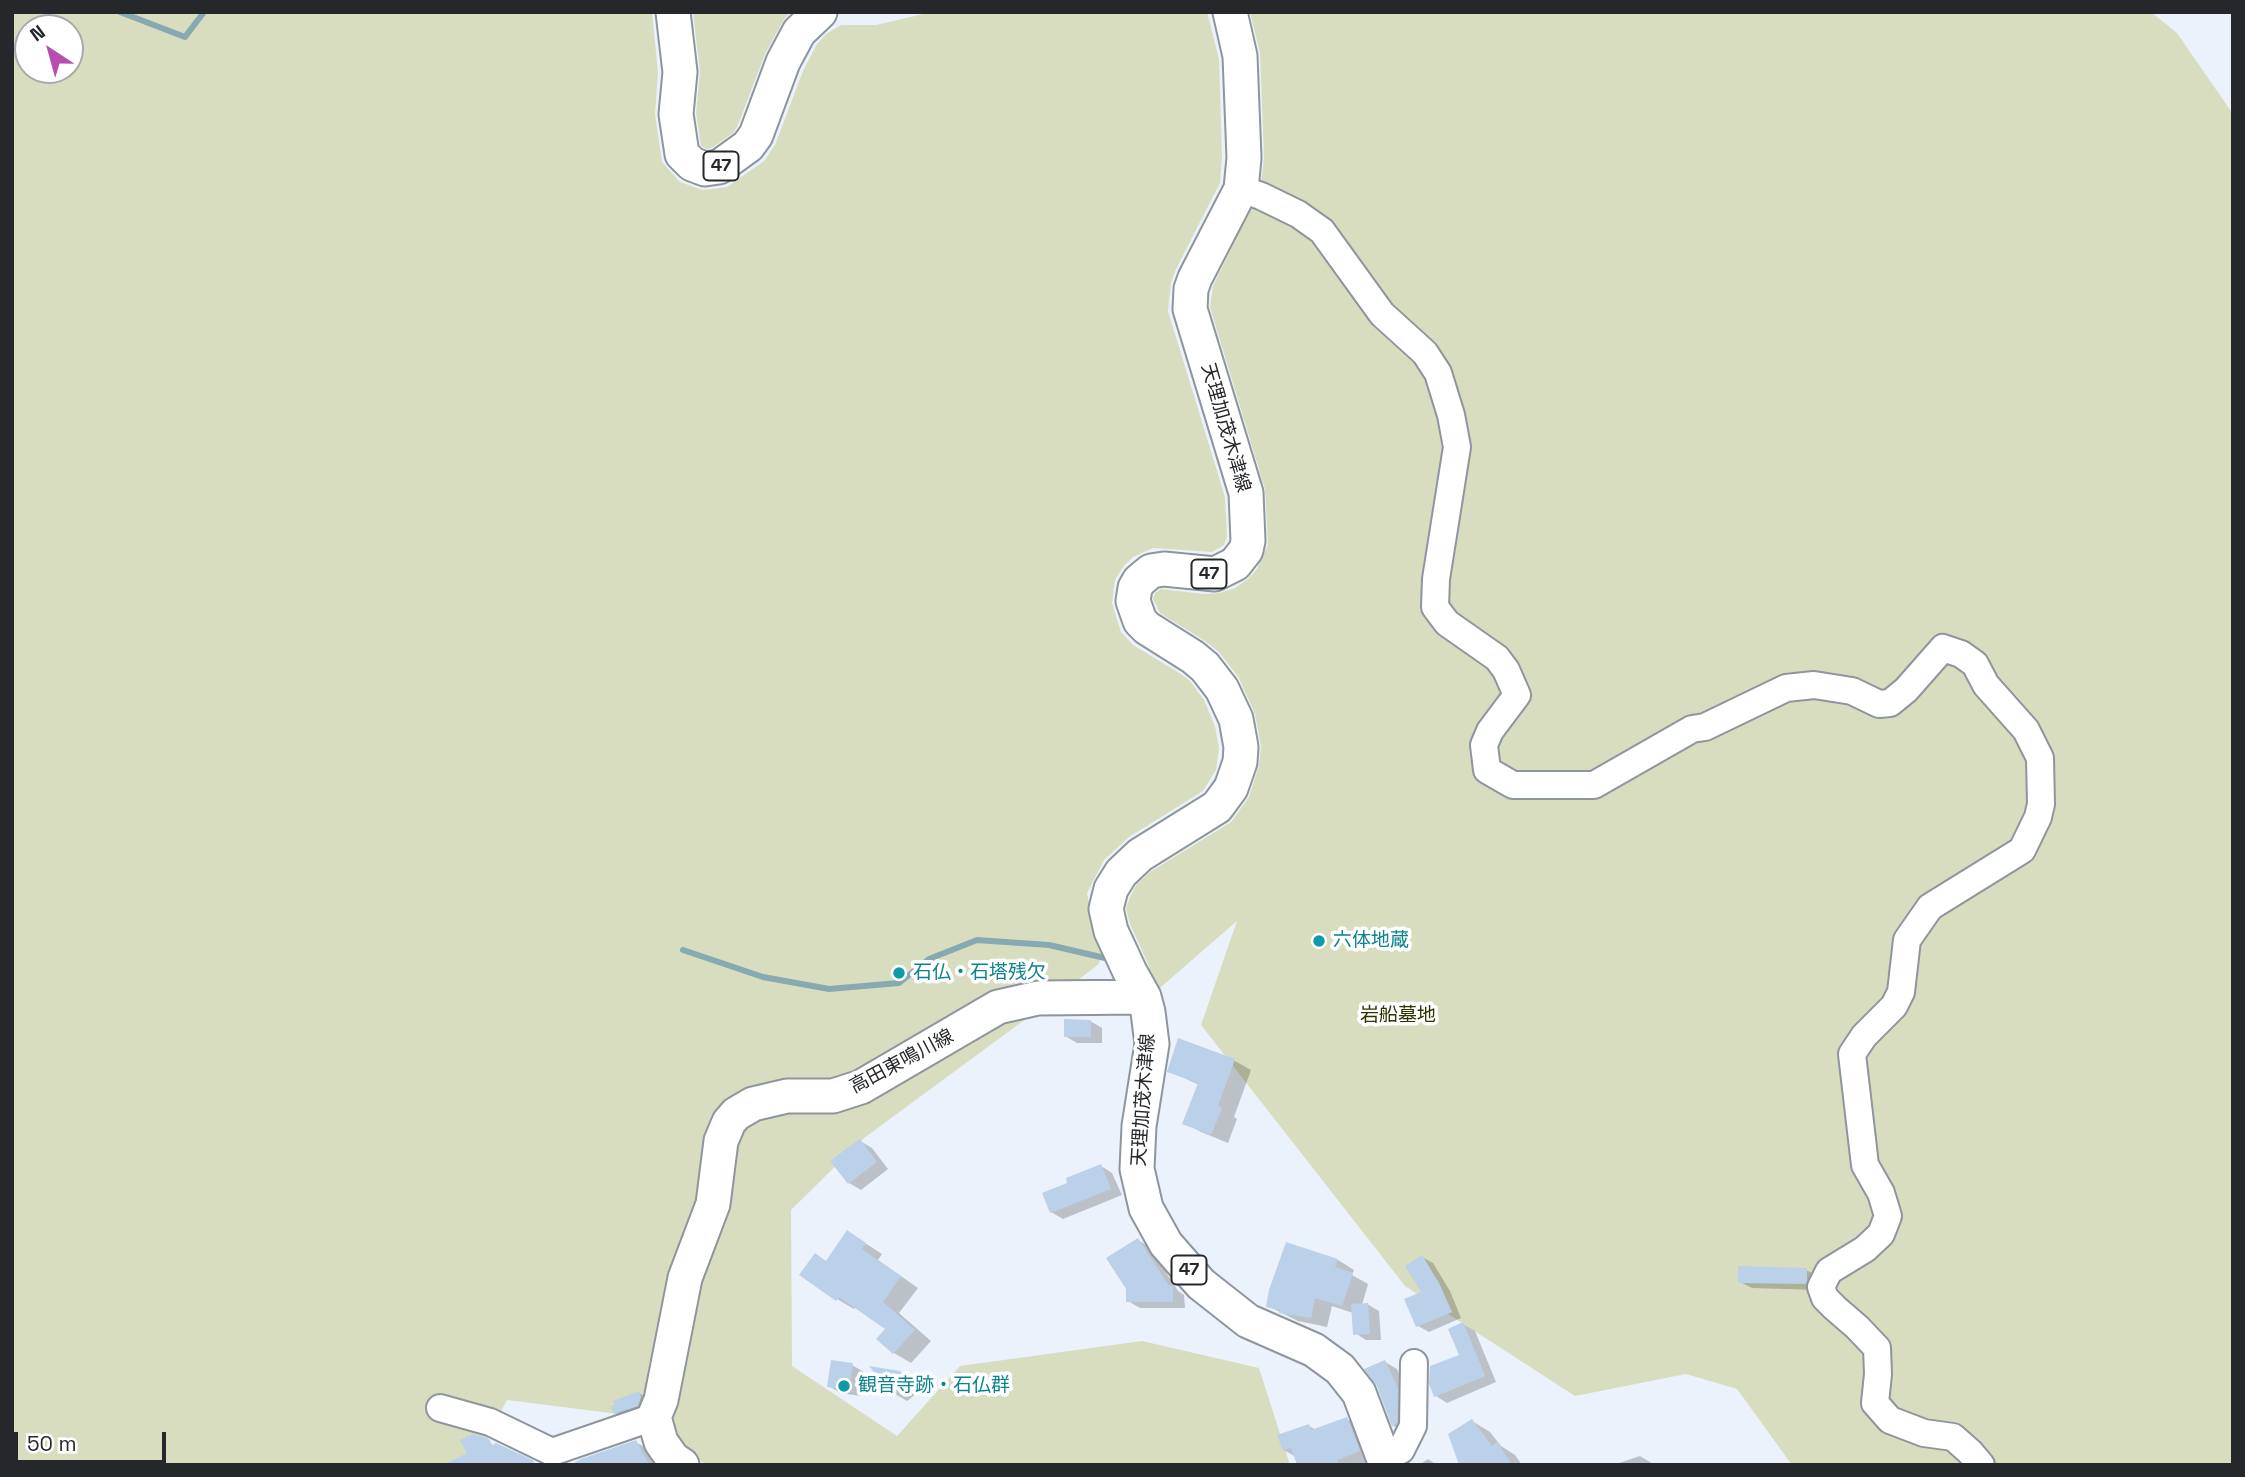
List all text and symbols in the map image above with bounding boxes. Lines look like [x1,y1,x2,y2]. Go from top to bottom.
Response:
north arrow [14,14,84,84]
text: N [25,19,50,47]
road number: 47 [704,152,738,181]
street label: 天理加茂木津線 [1196,361,1254,495]
road number: 47 [1192,560,1226,588]
place label: 六体地蔵 [1333,930,1409,952]
marker: 六体地蔵 [1311,933,1327,949]
place label: 石仏・石塔残欠 [913,962,1046,984]
marker: 石仏・石塔残欠 [891,965,907,981]
park label: 岩船墓地 [1360,1005,1436,1027]
street label: 高田東鳴川線 [846,1025,958,1099]
street label: 天理加茂木津線 [1128,1033,1160,1167]
road number: 47 [1172,1255,1206,1284]
place label: 観音寺跡・石仏群 [858,1375,1010,1397]
marker: 観音寺跡・石仏群 [836,1378,852,1394]
scale bar [18,1418,170,1462]
text: 50 m [27,1430,77,1457]

